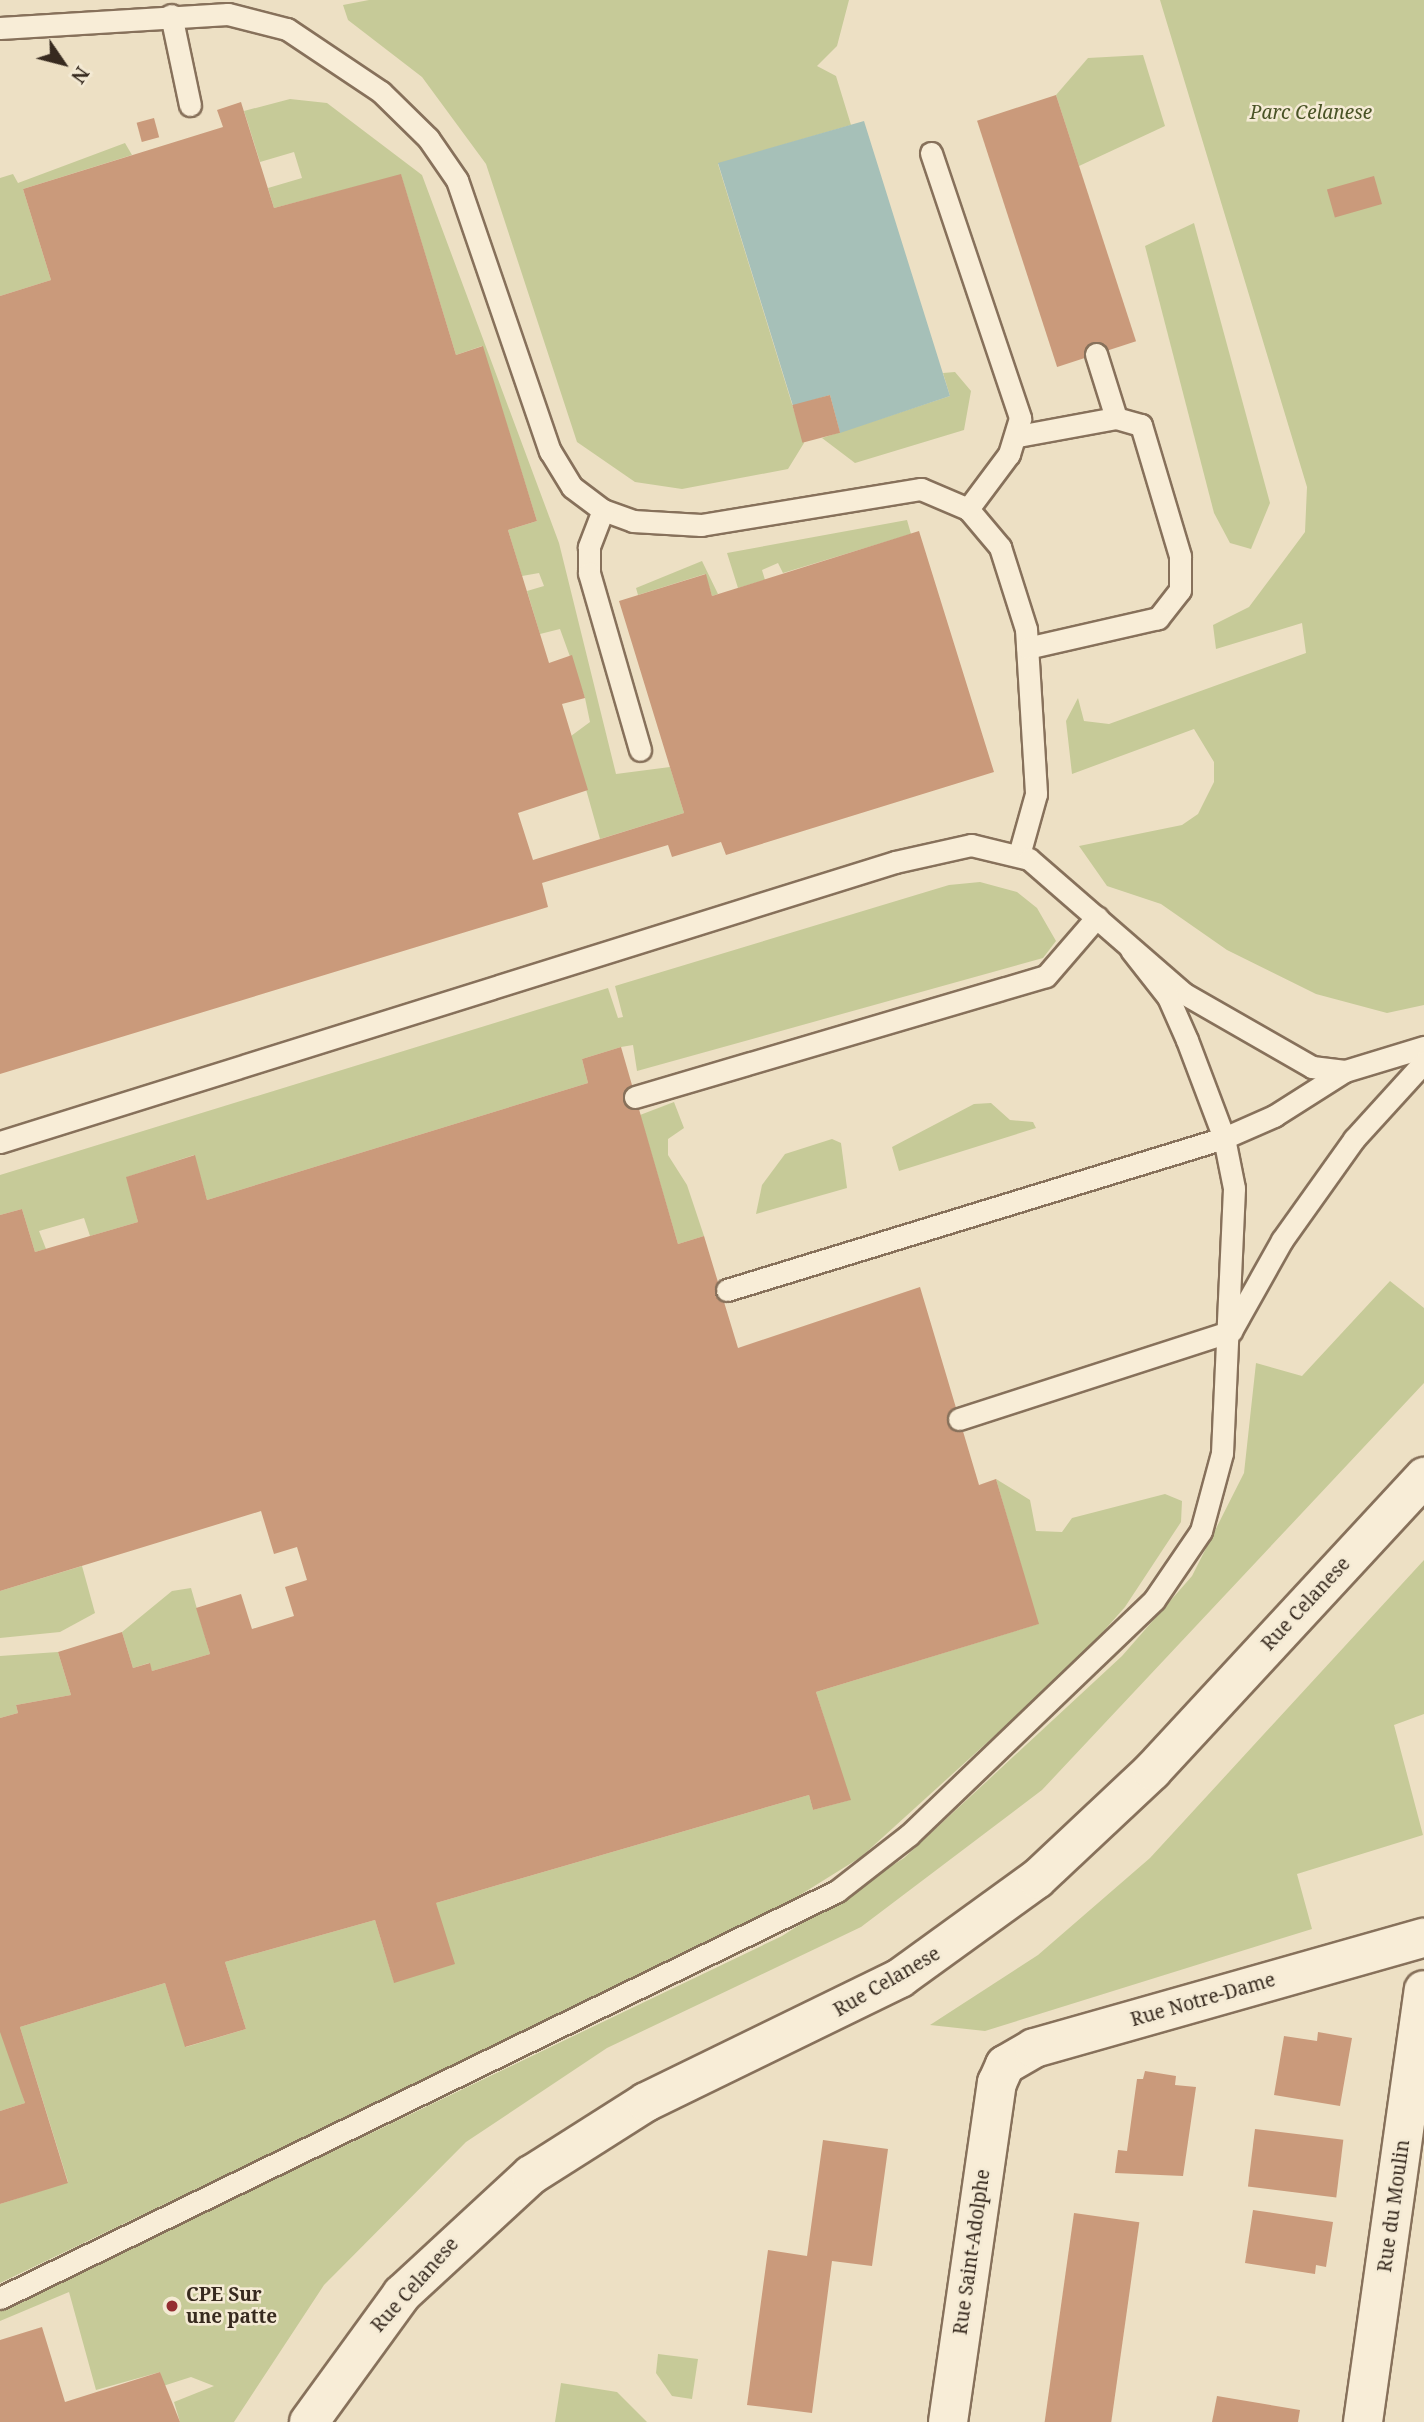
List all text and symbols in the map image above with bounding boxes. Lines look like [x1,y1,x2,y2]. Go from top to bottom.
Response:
north arrow [28,28,98,98]
text: N [65,61,95,89]
park label: Parc Celanese [1250,102,1372,124]
street label: Rue Celanese [1257,1553,1355,1655]
street label: Rue Celanese [830,1942,944,2022]
street label: Rue Notre-Dame [1128,1968,1278,2032]
street label: Rue du Moulin [1373,2138,1415,2274]
street label: Rue Saint-Adolphe [949,2168,995,2336]
street label: Rue Celanese [367,2233,463,2337]
place label: CPE Sur une patte [186,2284,277,2328]
marker: CPE Sur une patte [164,2298,180,2314]

